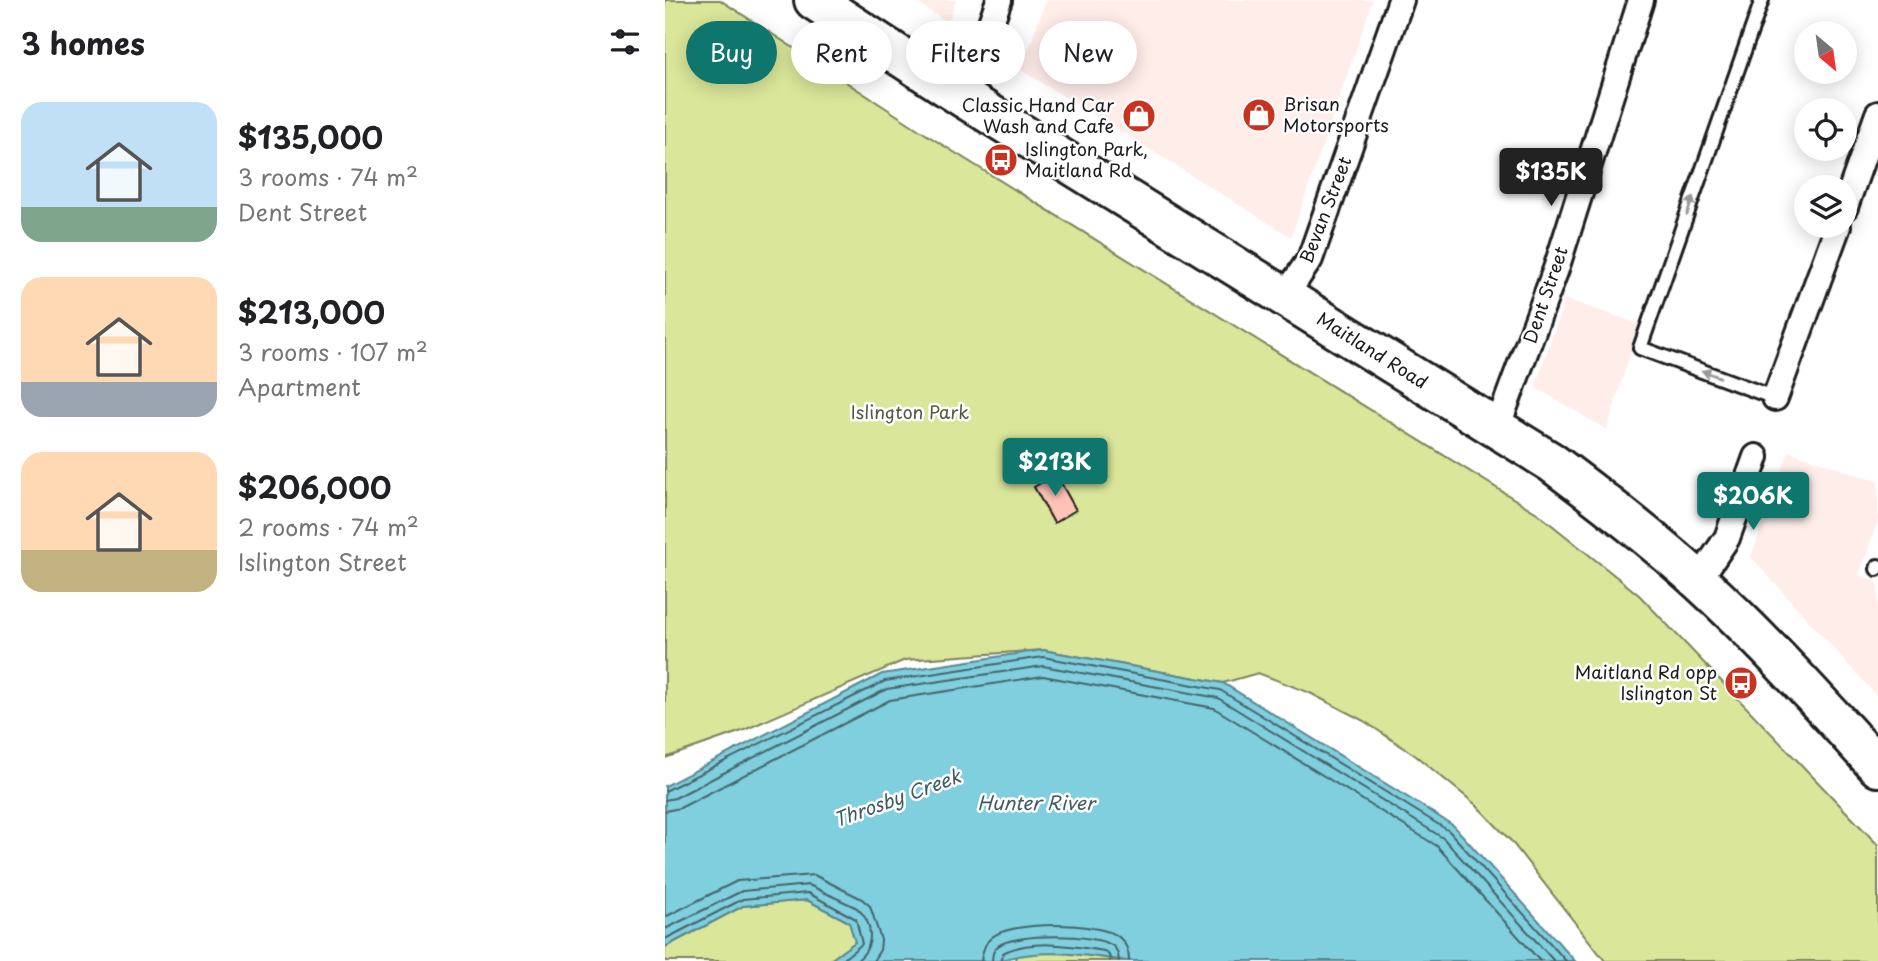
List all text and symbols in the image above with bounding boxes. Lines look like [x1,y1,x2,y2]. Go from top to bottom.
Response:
text: 3 homes [21,20,145,65]
chip: Buy [686,21,777,84]
chip: Rent [791,21,892,84]
chip: Filters [906,21,1025,84]
chip: New [1039,21,1137,84]
north arrow [1794,21,1857,84]
map controls [1794,21,1857,238]
icon: filters [606,23,644,61]
place label: Brisan Motorsports [1283,90,1389,138]
place label: Classic Hand Car Wash and Cafe [962,91,1115,139]
shop icon: Brisan Motorsports [1240,96,1278,134]
shop icon: Classic Hand Car Wash and Cafe [1120,97,1158,135]
button: locate [1794,98,1857,161]
text: $135,000 [238,114,383,159]
icon: home [77,130,161,214]
place label: Islington Park, Maitland Rd [1025,135,1148,183]
bus stop icon: Islington Park, Maitland Rd [982,141,1020,179]
pin: $135K [1502,148,1600,208]
street label: Bevan Street [1292,152,1357,267]
text: $135K [1515,153,1587,188]
text: 3 rooms · 74 m² [238,159,418,194]
button: layers [1794,175,1857,238]
text: Dent Street [238,194,367,229]
one-way arrow [1685,195,1696,216]
street label: Dent Street [1515,242,1574,347]
text: $213,000 [238,289,385,334]
icon: home [77,305,161,389]
street label: Maitland Road [1312,305,1434,395]
text: 3 rooms · 107 m² [238,334,428,369]
one-way arrow [1701,368,1722,379]
text: Apartment [238,369,361,404]
park label: Islington Park [851,398,969,425]
pin: $213K [1006,438,1104,498]
text: $213K [1019,443,1091,478]
text: $206,000 [238,464,392,509]
pin: $206K [1704,472,1802,532]
text: $206K [1713,477,1793,512]
icon: home [77,480,161,564]
text: 2 rooms · 74 m² [238,509,419,544]
text: Islington Street [238,544,407,579]
place label: Maitland Rd opp Islington St [1575,658,1717,706]
bus stop icon: Maitland Rd opp Islington St [1722,664,1760,702]
water label: Throsby Creek [830,761,965,833]
water label: Hunter River [977,788,1097,816]

